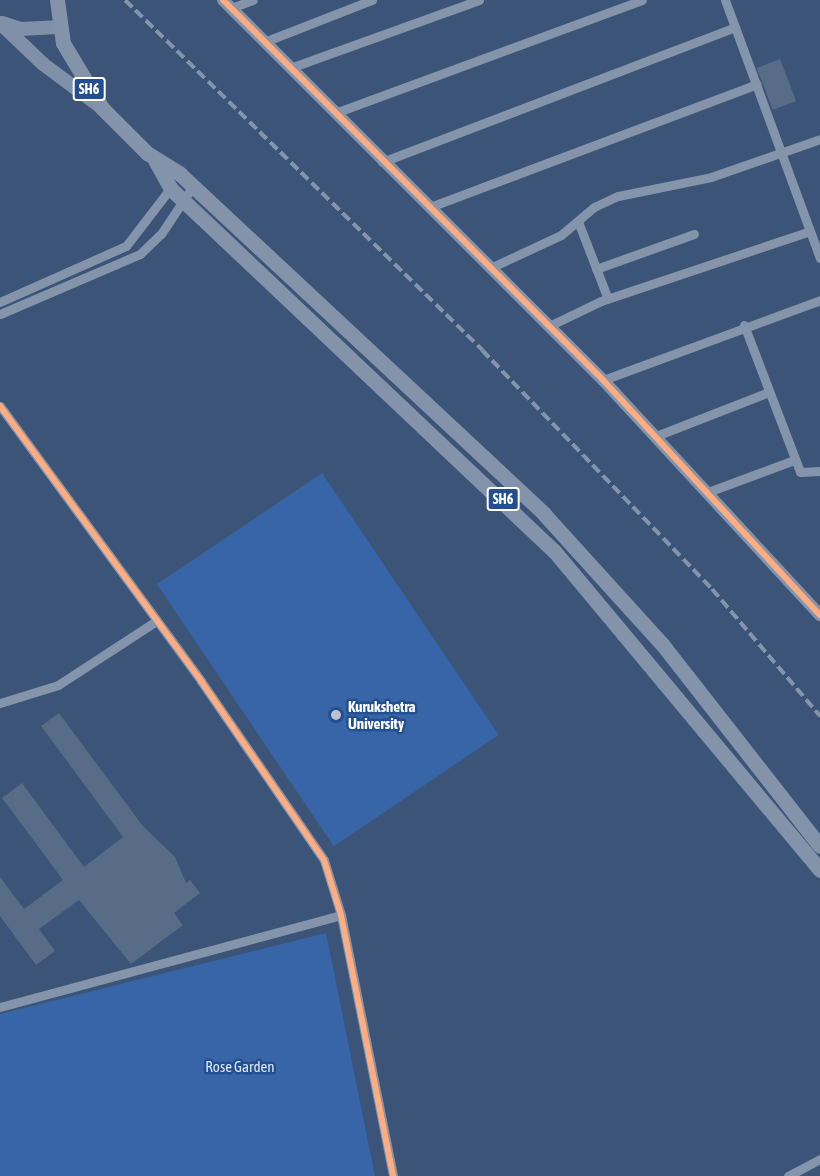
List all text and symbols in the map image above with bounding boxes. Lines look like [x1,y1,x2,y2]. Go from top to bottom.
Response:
road number: SH6 [72,78,106,100]
road number: SH6 [486,488,520,510]
place label: Kurukshetra University [348,697,416,732]
marker: Kurukshetra University [329,708,343,722]
park label: Rose Garden [205,1058,275,1076]

